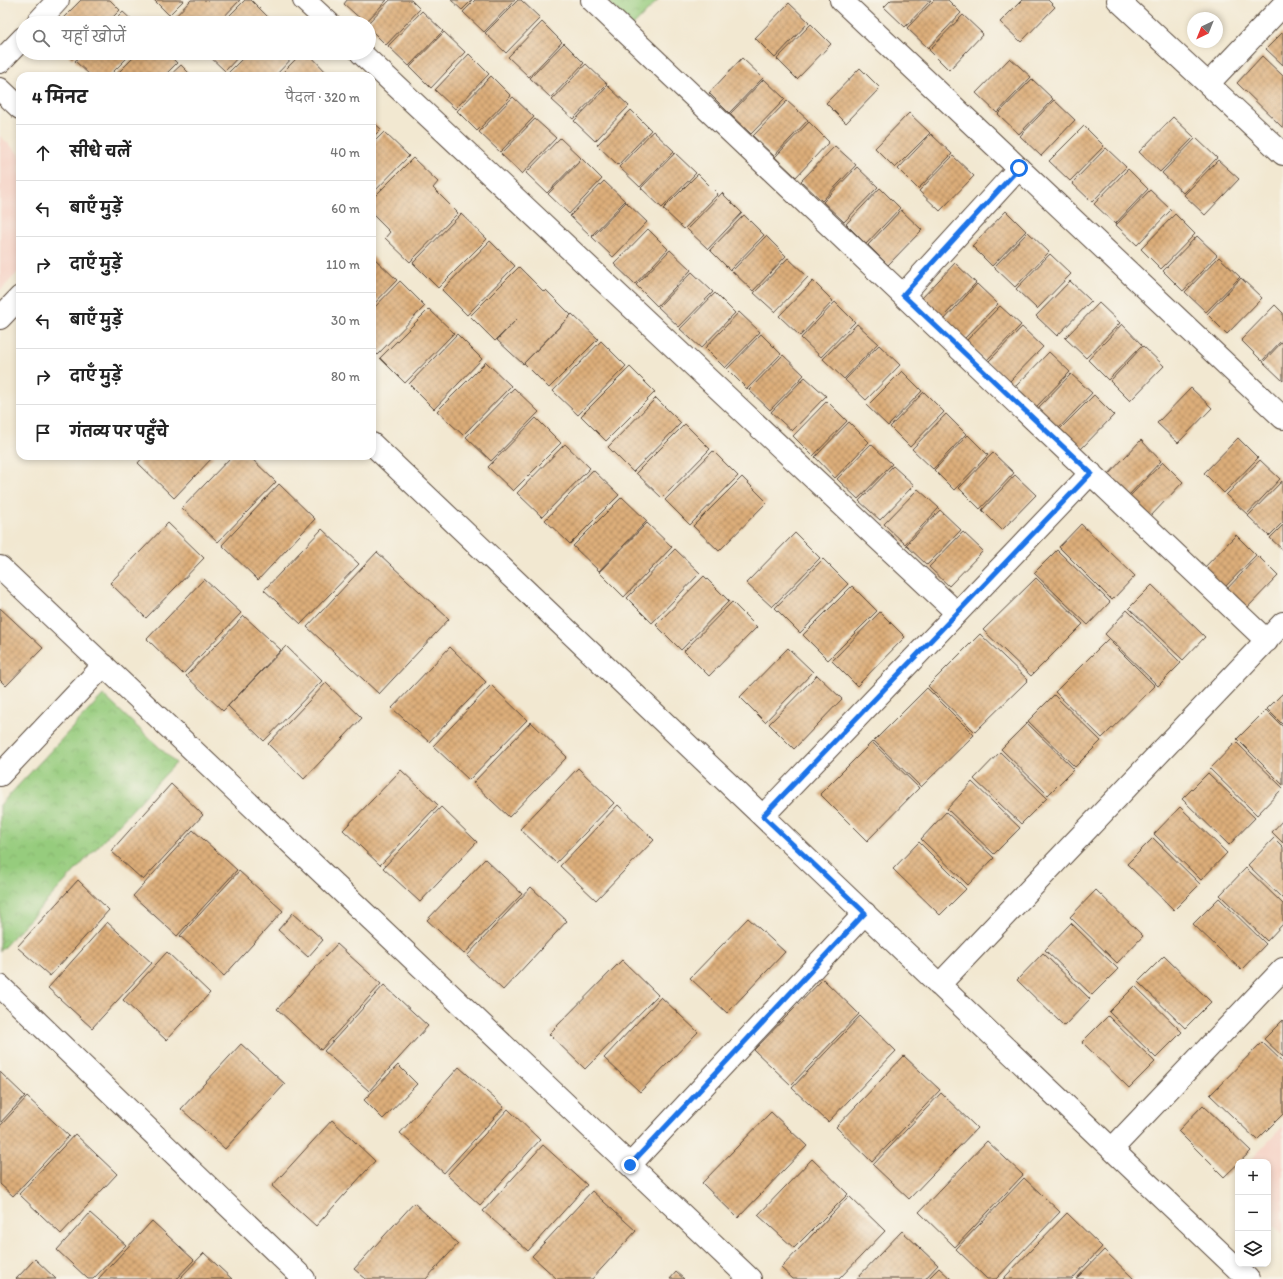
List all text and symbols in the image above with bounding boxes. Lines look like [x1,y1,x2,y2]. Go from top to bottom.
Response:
north arrow [1187,12,1223,48]
search box [16,16,376,60]
icon: search [30,27,52,49]
text: यहाँ खोजें [62,28,126,46]
text: 4 मिनट [32,87,87,107]
text: पैदल · 320 m [285,90,360,105]
icon: ahead [32,142,54,164]
text: सीधे चलें [70,143,131,161]
text: 40 m [330,145,360,160]
route start [1010,159,1028,177]
icon: left [32,198,54,220]
text: बाएँ मुड़ें [70,199,122,217]
text: 60 m [331,201,360,216]
icon: right [32,254,54,276]
text: दाएँ मुड़ें [70,255,122,273]
text: 110 m [326,257,360,272]
icon: left [32,310,54,332]
text: बाएँ मुड़ें [70,311,122,329]
text: 30 m [331,313,360,328]
icon: right [32,366,54,388]
text: दाएँ मुड़ें [70,367,122,385]
text: 80 m [331,369,360,384]
icon: arrive [32,422,54,444]
text: गंतव्य पर पहुँचे [70,423,168,441]
route end [621,1156,639,1174]
map controls [1235,1159,1271,1267]
button: + [1235,1159,1271,1195]
button: − [1235,1195,1271,1231]
button: layers [1235,1231,1271,1267]

